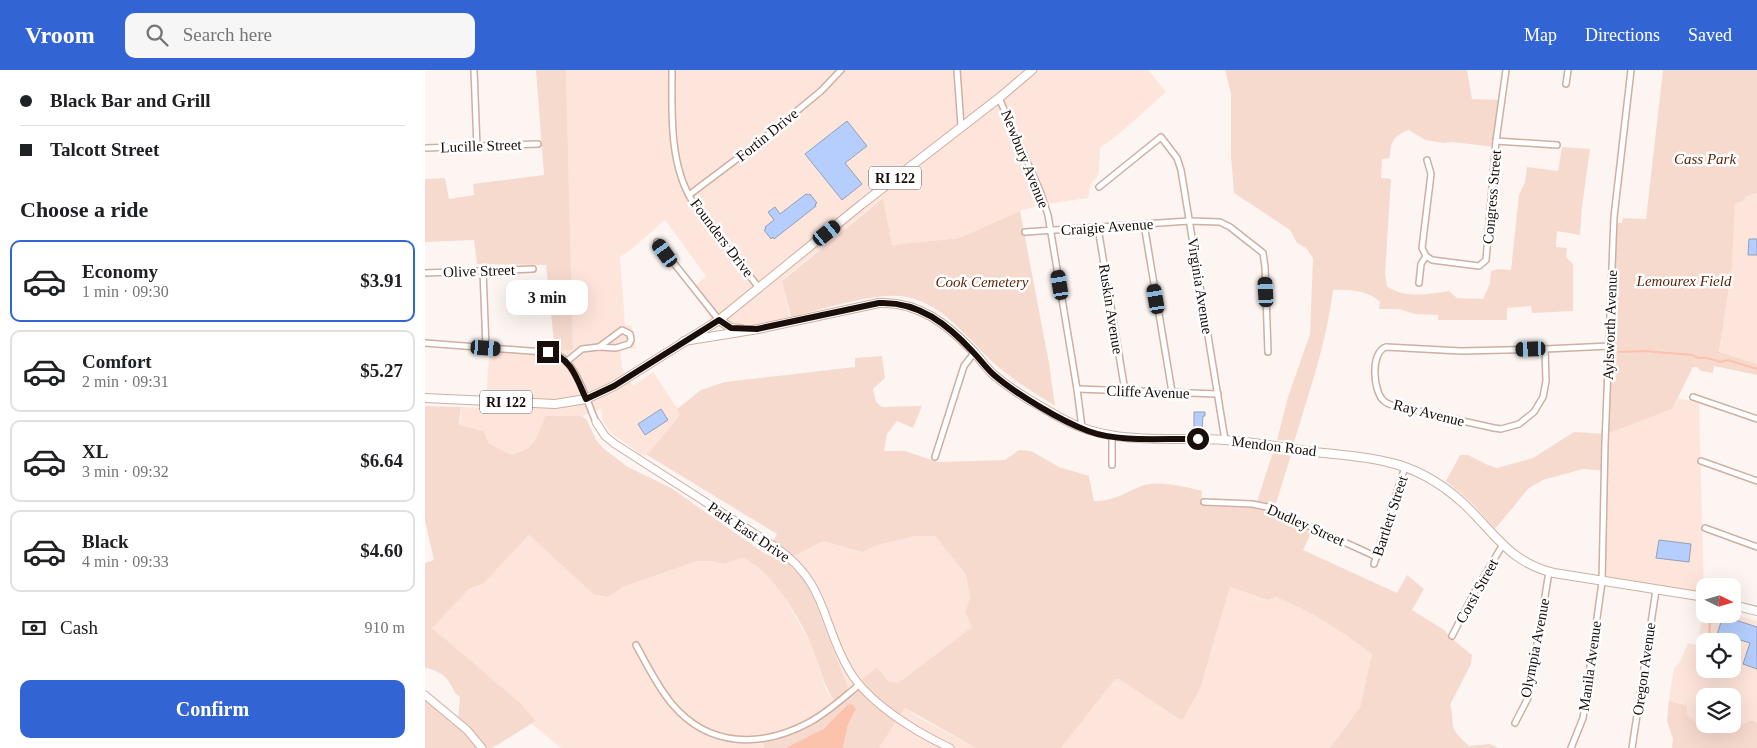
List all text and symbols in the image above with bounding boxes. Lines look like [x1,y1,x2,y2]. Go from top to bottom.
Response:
search box [125,13,475,58]
icon: search [143,21,171,49]
text: Vroom [25,22,95,48]
text: Search here [183,24,272,45]
text: Map [1524,25,1557,45]
text: Directions [1585,25,1660,45]
text: Saved [1688,25,1732,45]
text: Black Bar and Grill [50,90,211,111]
street label: Fortin Drive [733,105,801,165]
street label: Newbury Avenue [998,108,1052,211]
street label: Lucille Street [440,137,523,155]
text: Talcott Street [50,139,159,160]
street label: Congress Street [1480,148,1504,245]
park label: Cass Park [1674,151,1736,167]
road number: RI 122 [869,166,921,190]
street label: Founders Drive [687,196,757,281]
text: Choose a ride [20,197,148,222]
street label: Craigie Avenue [1060,216,1154,238]
car [810,218,843,248]
car [650,236,679,270]
street label: Virginia Avenue [1184,237,1216,336]
icon: car [22,259,67,304]
text: Economy [82,261,158,282]
street label: Olive Street [443,262,516,280]
street label: Ruskin Avenue [1096,263,1126,356]
car [1050,269,1069,301]
street label: Aylsworth Avenue [1600,269,1620,380]
text: $3.91 [360,270,403,291]
park label: Lemourex Field [1636,273,1732,289]
park label: Cook Cemetery [936,274,1029,290]
car [1257,277,1274,307]
callout: 3 min [507,280,589,314]
text: 1 min · 09:30 [82,283,169,300]
car [1146,283,1165,315]
text: 3 min [528,289,566,306]
car [470,339,501,357]
route end [537,341,559,363]
car [1515,341,1546,357]
icon: car [22,349,67,394]
text: Comfort [82,351,152,372]
text: $5.27 [360,360,403,381]
text: 2 min · 09:31 [82,373,169,390]
street label: Cliffe Avenue [1106,383,1190,401]
road number: RI 122 [480,391,532,414]
street label: Ray Avenue [1392,396,1466,430]
route start [1187,428,1209,450]
street label: Mendon Road [1231,433,1318,459]
icon: car [22,439,67,484]
text: XL [82,441,108,462]
text: $6.64 [360,450,403,471]
text: 3 min · 09:32 [82,463,169,480]
street label: Bartlett Street [1369,473,1411,558]
street label: Park East Drive [705,499,793,565]
street label: Dudley Street [1265,501,1348,550]
icon: car [22,529,67,574]
text: Black [82,531,128,552]
text: $4.60 [360,540,403,561]
text: 4 min · 09:33 [82,553,169,570]
street label: Corsi Street [1453,555,1502,626]
north arrow [1696,578,1741,622]
map controls [1696,578,1741,733]
street label: Olympia Avenue [1518,597,1553,699]
icon: cash [20,614,48,642]
text: Cash [60,617,98,638]
text: 910 m [365,619,405,636]
street label: Manila Avenue [1576,620,1604,712]
street label: Oregon Avenue [1630,621,1658,716]
button: locate [1696,633,1741,678]
button: Confirm [20,680,405,738]
button: layers [1696,688,1741,733]

